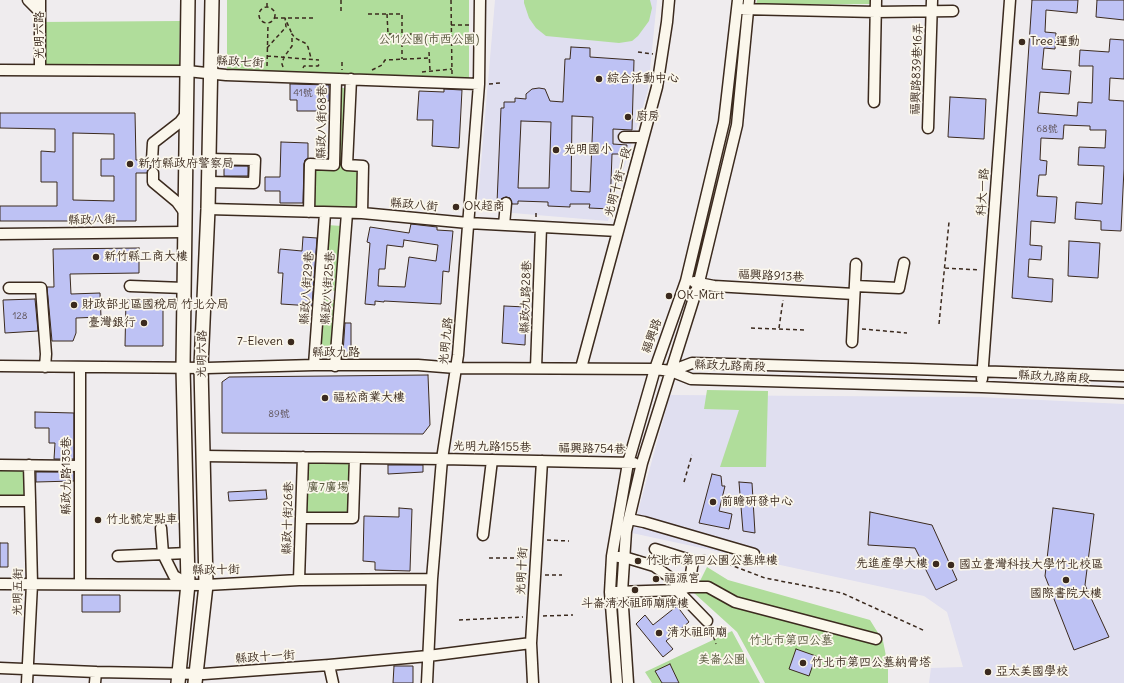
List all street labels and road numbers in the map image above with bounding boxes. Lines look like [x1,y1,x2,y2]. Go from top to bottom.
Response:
street label: 光明六路 [33,11,47,59]
street label: 福興路839巷16弄 [908,23,926,115]
street label: 縣政七街 [216,54,264,70]
street label: 縣政八街68巷 [314,85,330,159]
street label: 光明十街一段 [602,145,634,219]
street label: 科大一路 [974,168,992,216]
street label: 縣政八街 [389,196,439,214]
street label: 縣政八街 [68,212,116,228]
street label: 縣政八街29巷 [297,251,317,325]
street label: 縣政八街25巷 [318,251,338,325]
street label: 縣政九路28巷 [518,260,534,334]
street label: 福興路913巷 [737,267,805,285]
street label: 光明九路 [436,316,456,366]
street label: 福興路 [639,317,665,355]
street label: 光明六路 [194,330,210,378]
street label: 縣政九路 [312,346,360,360]
street label: 縣政九路南段 [694,358,766,374]
street label: 縣政九路南段 [1018,368,1090,386]
street label: 縣政九路135巷 [60,437,74,515]
street label: 光明九路155巷 [453,439,531,455]
street label: 福興路754巷 [558,441,626,457]
street label: 縣政十街26巷 [280,481,296,555]
street label: 光明十街 [514,547,530,595]
street label: 縣政十街 [192,562,240,578]
street label: 光明五街 [10,568,26,616]
street label: 縣政十一街 [235,648,295,666]

